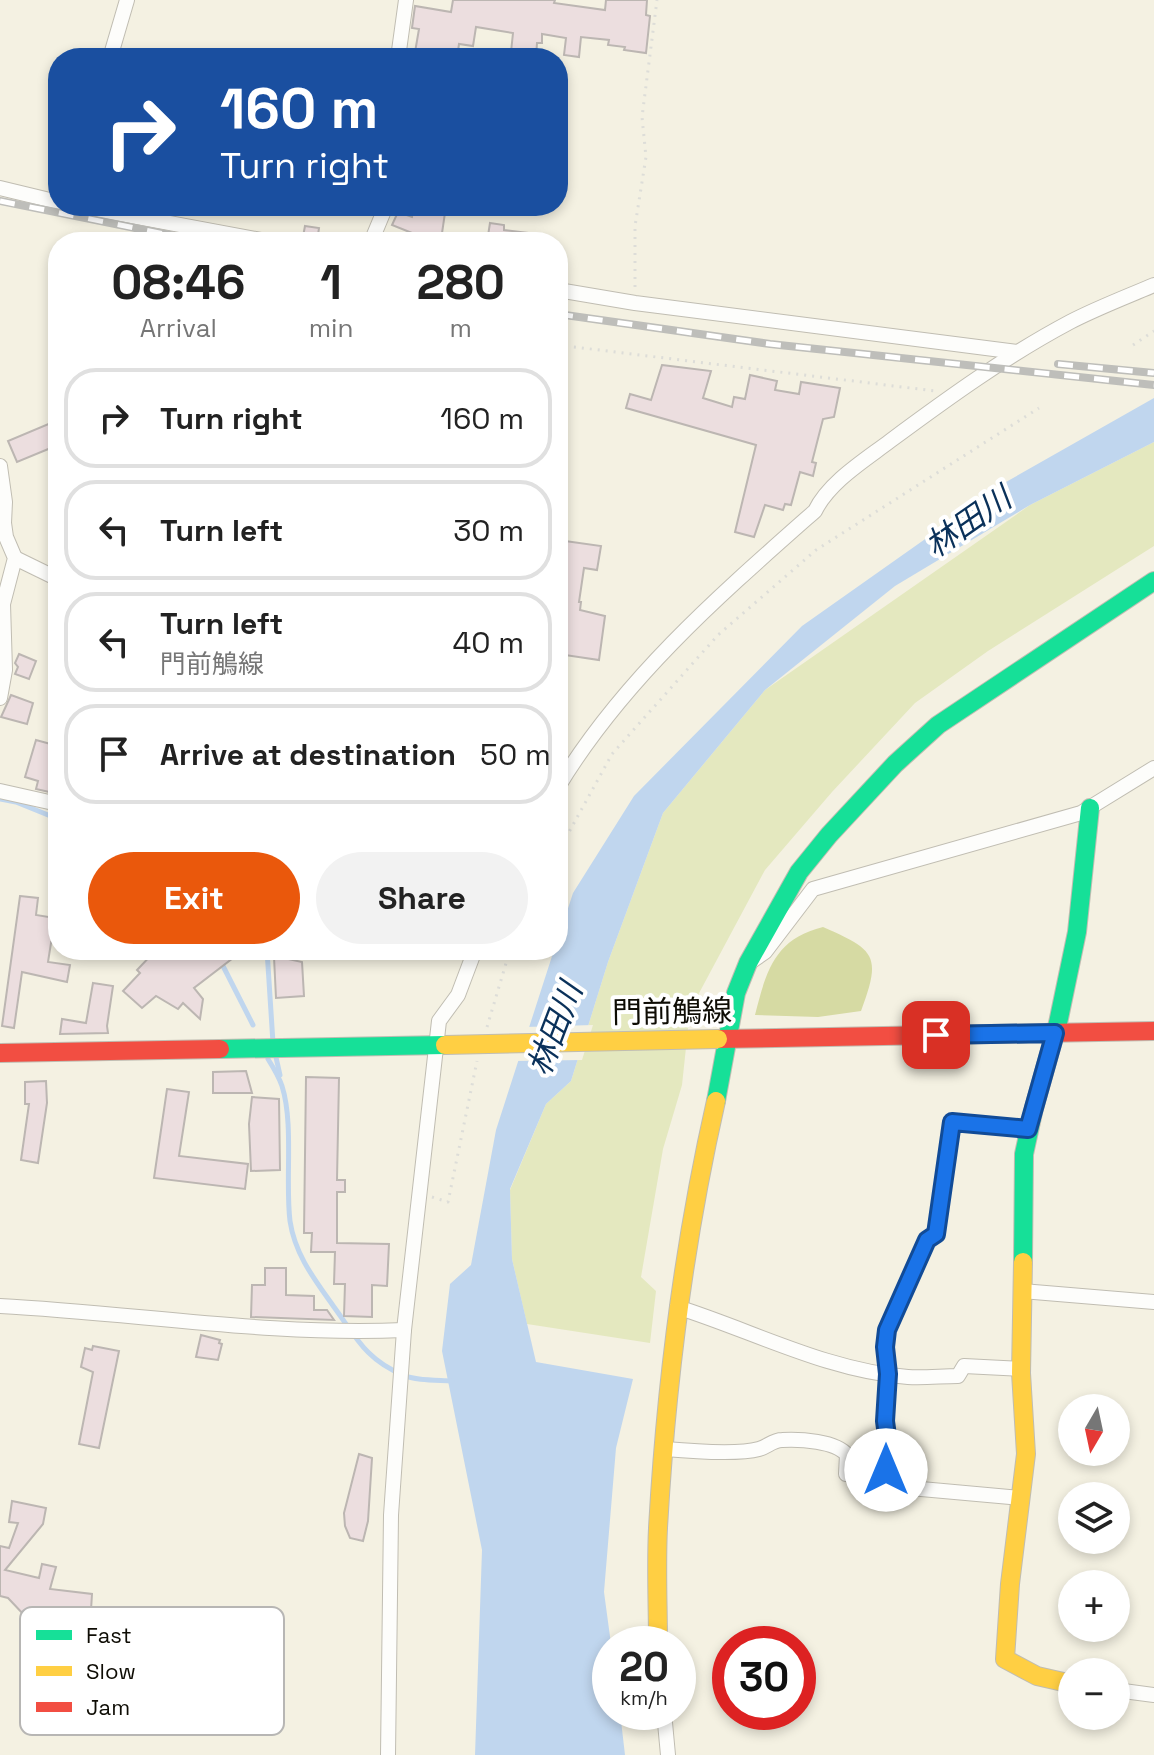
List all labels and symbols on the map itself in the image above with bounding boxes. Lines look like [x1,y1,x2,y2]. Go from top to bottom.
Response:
water label: 林田川 [917,476,1021,566]
water label: 林田川 [519,974,592,1081]
street label: 門前鵤線 [612,991,732,1032]
pin [902,1001,970,1069]
north arrow [1058,1394,1130,1466]
position arrow [844,1428,928,1512]
legend [20,1607,284,1735]
text: Fast [86,1621,132,1649]
speed limit sign: 30 [712,1626,816,1730]
text: Slow [86,1657,136,1685]
text: Jam [86,1693,130,1721]

